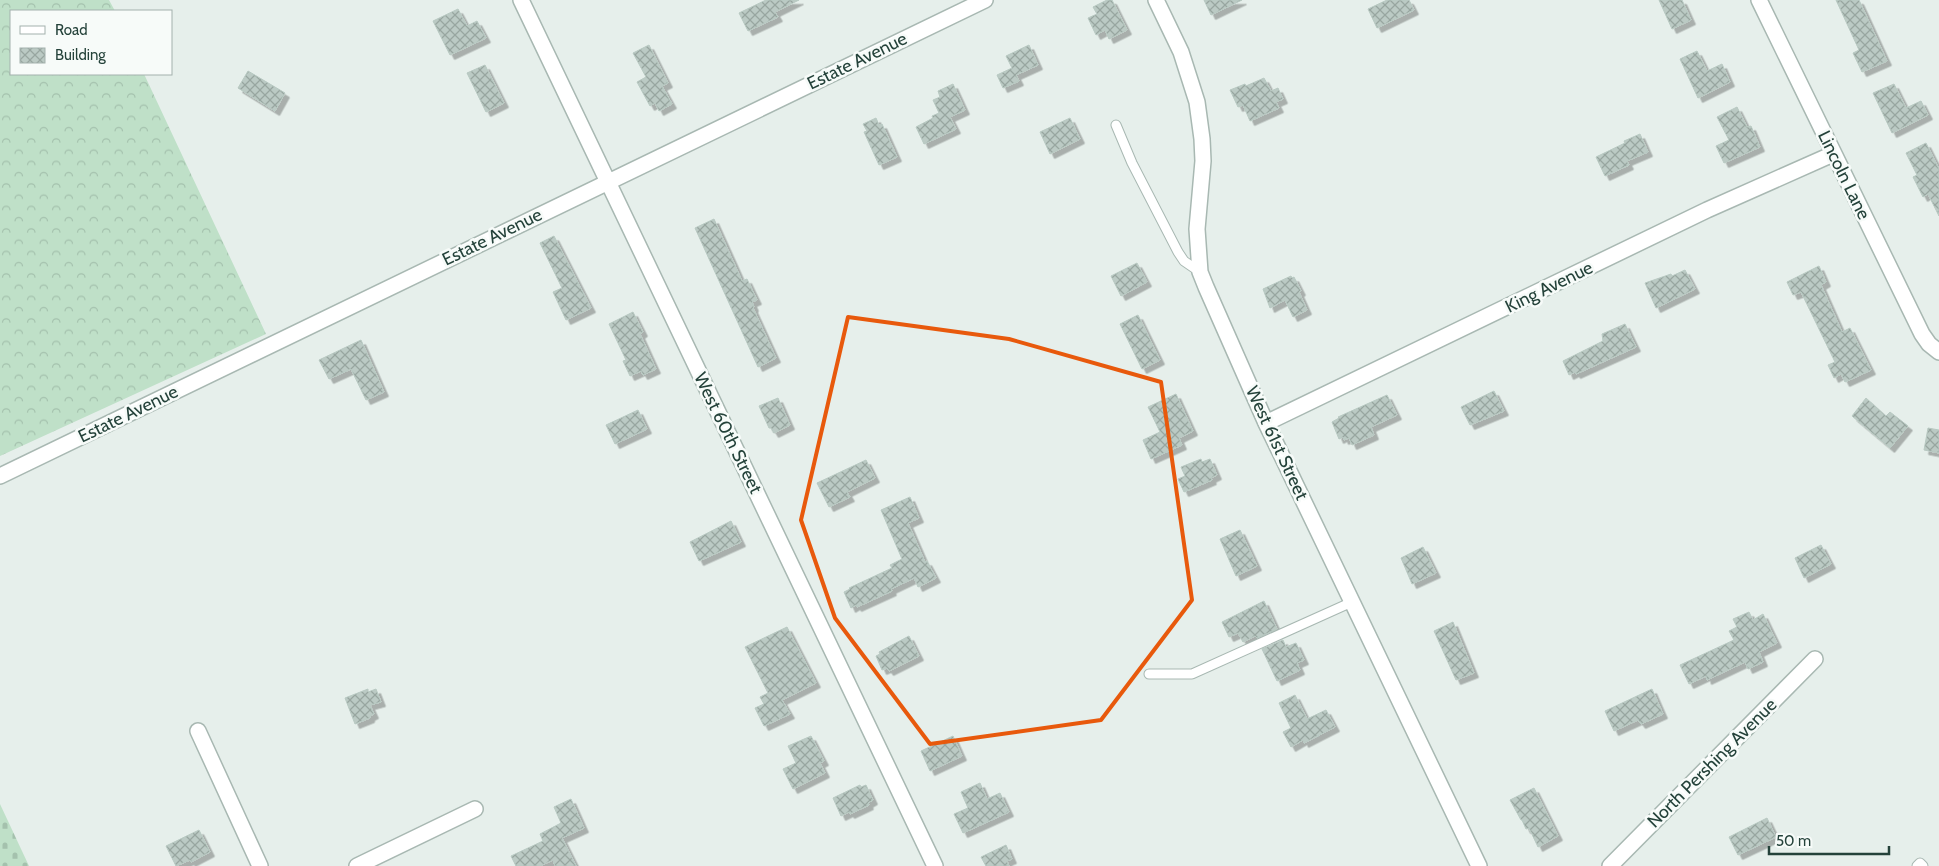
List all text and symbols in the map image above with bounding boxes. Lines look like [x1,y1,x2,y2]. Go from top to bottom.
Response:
legend [10,10,172,75]
text: Road [55,21,88,39]
street label: Estate Avenue [804,27,910,95]
text: Building [55,46,106,64]
street label: Lincoln Lane [1813,127,1875,223]
street label: Estate Avenue [439,203,545,271]
street label: King Avenue [1502,256,1596,318]
street label: West 60th Street [689,369,767,497]
street label: Estate Avenue [75,380,181,448]
street label: West 61st Street [1241,383,1313,503]
street label: North Pershing Avenue [1643,694,1781,832]
scale bar [1769,824,1889,856]
text: 50 m [1776,832,1811,850]

